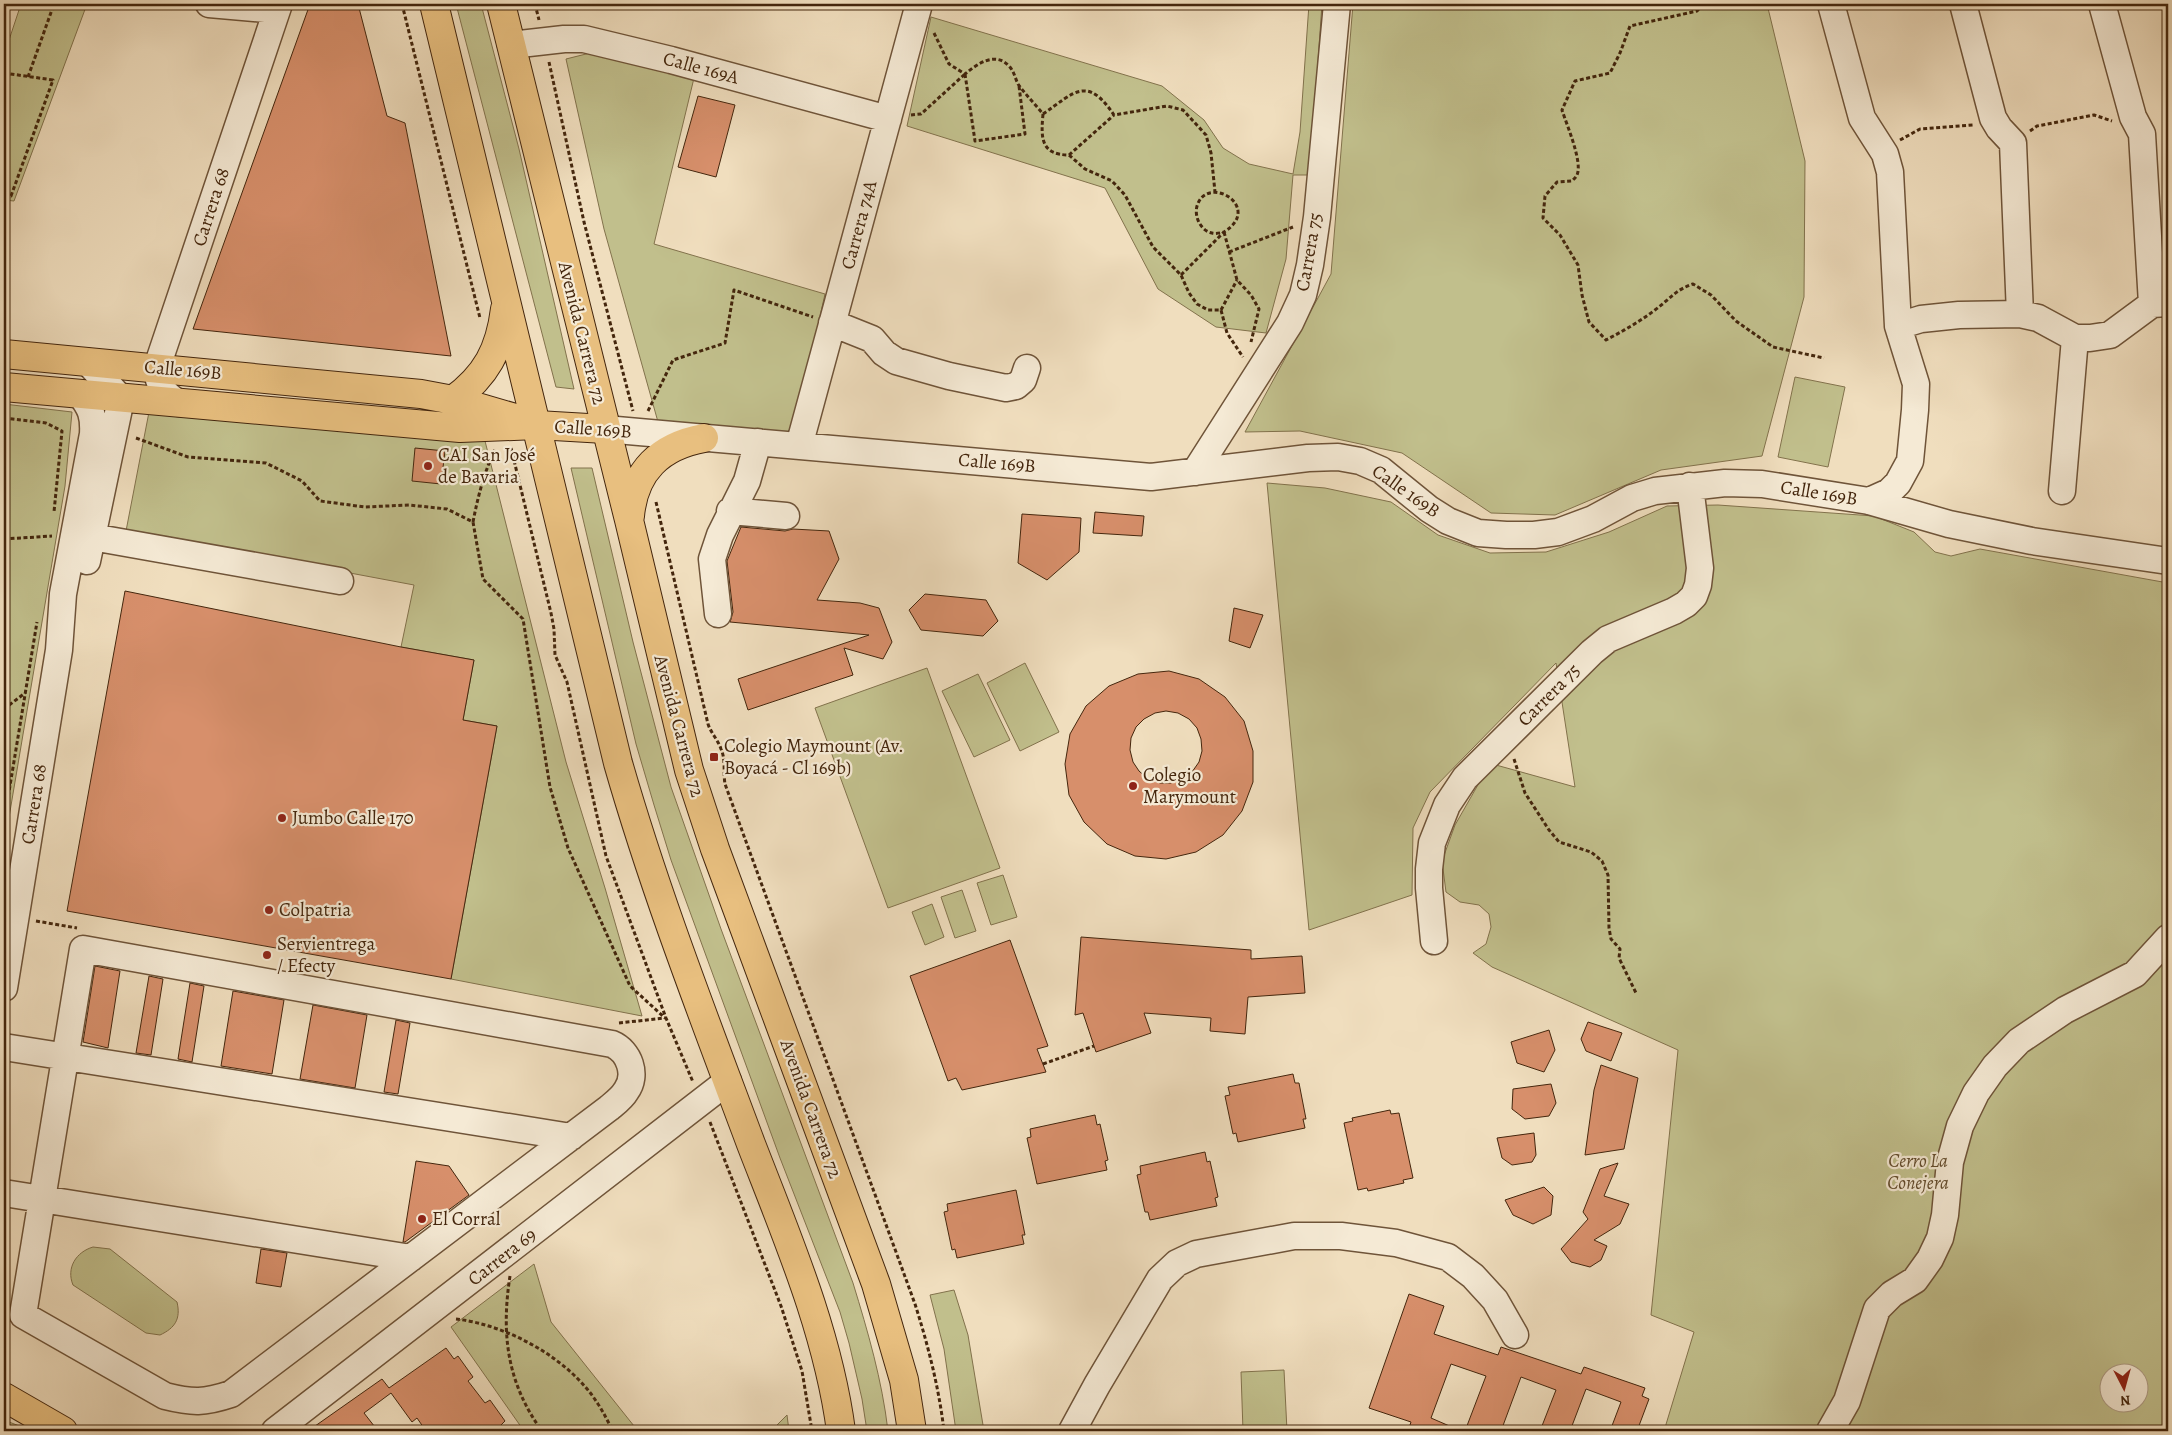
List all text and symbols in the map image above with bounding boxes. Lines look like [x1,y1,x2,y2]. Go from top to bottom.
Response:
street label: Calle 169A [660,45,743,91]
street label: Carrera 68 [186,164,236,250]
street label: Carrera 74A [835,177,884,272]
street label: Carrera 75 [1289,211,1329,293]
street label: Avenida Carrera 72 [551,258,612,407]
street label: Calle 169B [143,354,223,386]
street label: Calle 169B [553,413,633,445]
place label: CAI San José de Bavaria [438,442,535,490]
street label: Calle 169B [957,447,1037,479]
street label: Calle 169B [1367,458,1445,524]
marker: CAI San José de Bavaria [422,460,434,472]
street label: Calle 169B [1779,474,1859,512]
street label: Avenida Carrera 72 [647,651,710,800]
street label: Carrera 75 [1512,658,1586,732]
place label: Colegio Maymount (Av. Boyacá - Cl 169b) [724,733,904,781]
marker: Colegio Maymount (Av. Boyacá - Cl 169b) [708,751,720,763]
street label: Carrera 68 [15,762,53,846]
place label: Colegio Marymount [1143,762,1236,810]
marker: Colegio Marymount [1127,780,1139,792]
place label: Jumbo Calle 170 [292,805,414,831]
marker: Jumbo Calle 170 [276,812,288,824]
place label: Colpatria [279,897,351,923]
marker: Colpatria [263,904,275,916]
place label: Servientrega / Efecty [277,931,375,979]
marker: Servientrega / Efecty [261,949,273,961]
street label: Avenida Carrera 72 [773,1035,848,1182]
park label: Cerro La Conejera [1887,1148,1949,1196]
place label: El Corral [432,1206,501,1232]
marker: El Corral [416,1213,428,1225]
street label: Carrera 69 [462,1222,542,1292]
north arrow [2100,1362,2150,1412]
text: N [2119,1390,2131,1410]

